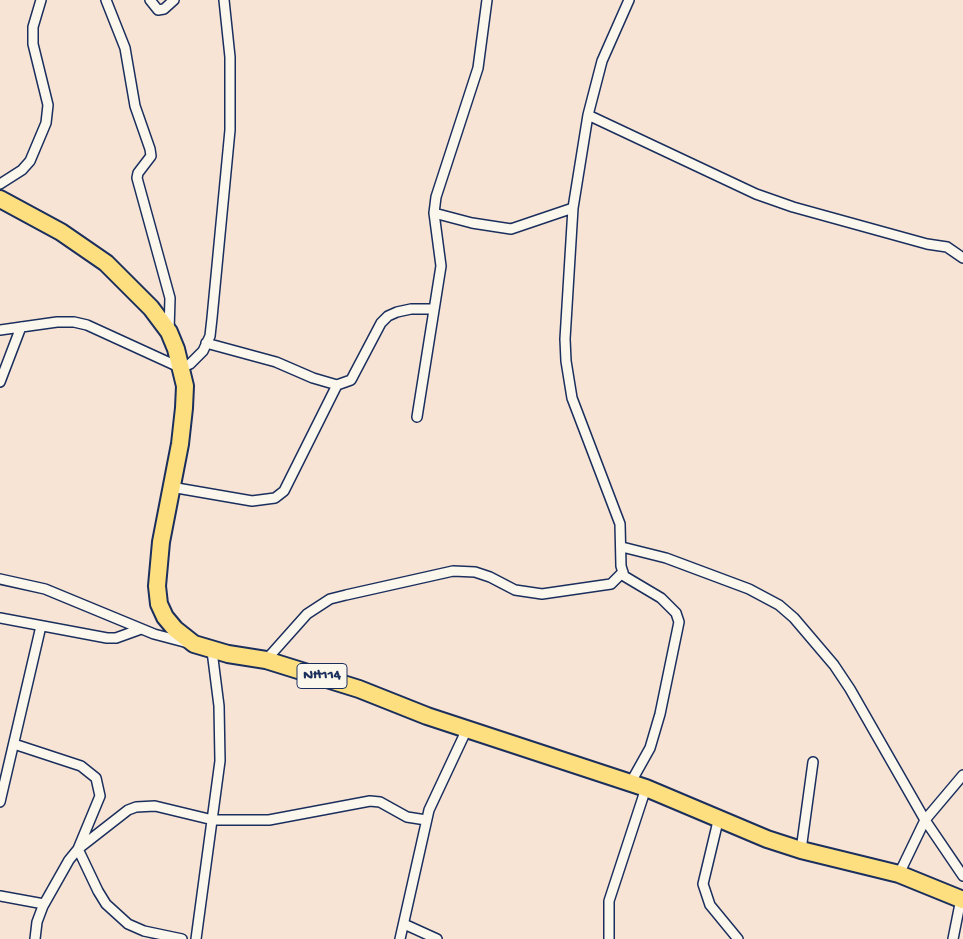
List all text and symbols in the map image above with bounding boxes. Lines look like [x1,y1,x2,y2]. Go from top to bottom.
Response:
road number: NH114 [297,664,347,688]

